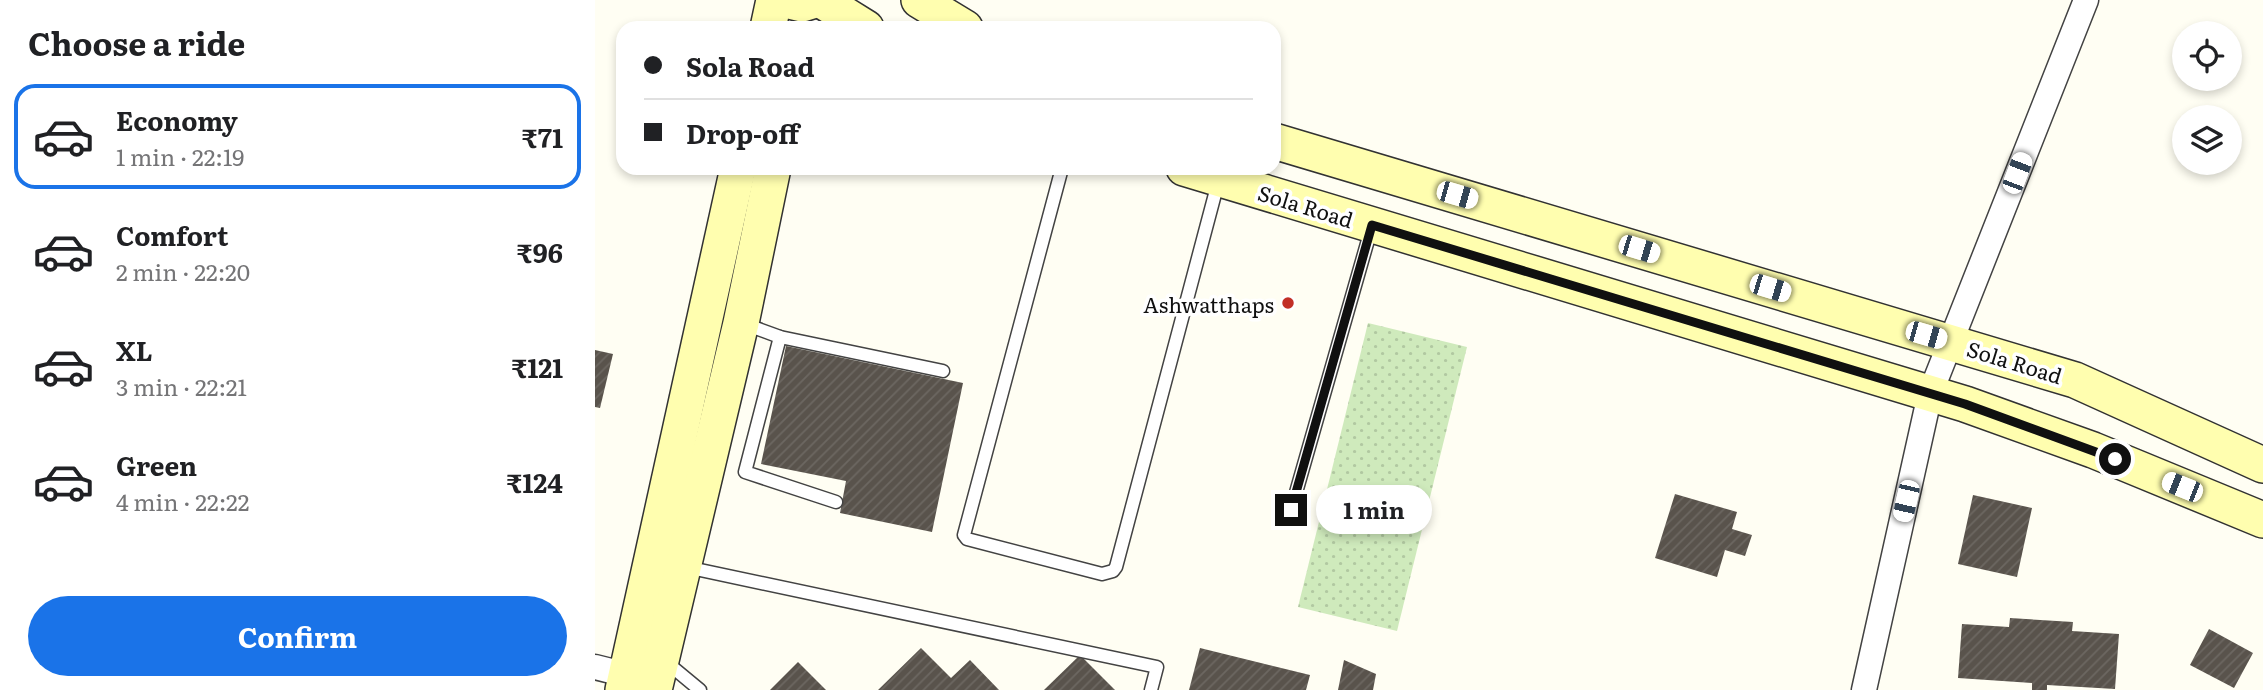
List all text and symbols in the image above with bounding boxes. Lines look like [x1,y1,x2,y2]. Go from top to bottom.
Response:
text: Choose a ride [28,18,245,66]
map controls [2172,21,2242,175]
button: locate [2172,21,2242,91]
text: Sola Road [686,46,815,85]
text: Economy [116,100,238,139]
icon: car [32,105,95,168]
button: layers [2172,105,2242,175]
text: Drop-off [686,113,799,152]
text: ₹71 [522,117,563,156]
text: 1 min · 22:19 [116,139,244,173]
car [2000,150,2035,196]
street label: Sola Road [1255,176,1358,234]
car [1434,179,1481,211]
text: Comfort [116,215,228,254]
icon: car [32,220,95,283]
text: ₹96 [517,232,563,271]
car [1616,233,1663,265]
text: 2 min · 22:20 [116,254,250,288]
car [1747,272,1794,304]
place label: Ashwatthaps [1143,288,1274,319]
marker: Ashwatthaps [1280,295,1296,311]
car [1903,319,1950,351]
text: XL [116,330,153,369]
street label: Sola Road [1964,332,2067,390]
icon: car [32,335,95,398]
text: ₹121 [512,347,563,386]
text: 3 min · 22:21 [116,369,247,403]
route start [2099,443,2131,475]
text: Green [116,445,197,484]
icon: car [32,450,95,513]
text: ₹124 [507,462,563,501]
car [2159,469,2206,505]
car [1892,478,1921,524]
text: 4 min · 22:22 [116,484,249,518]
callout: 1 min [1315,486,1431,534]
text: 1 min [1343,492,1405,526]
route end [1275,494,1307,526]
button: Confirm [28,596,567,676]

